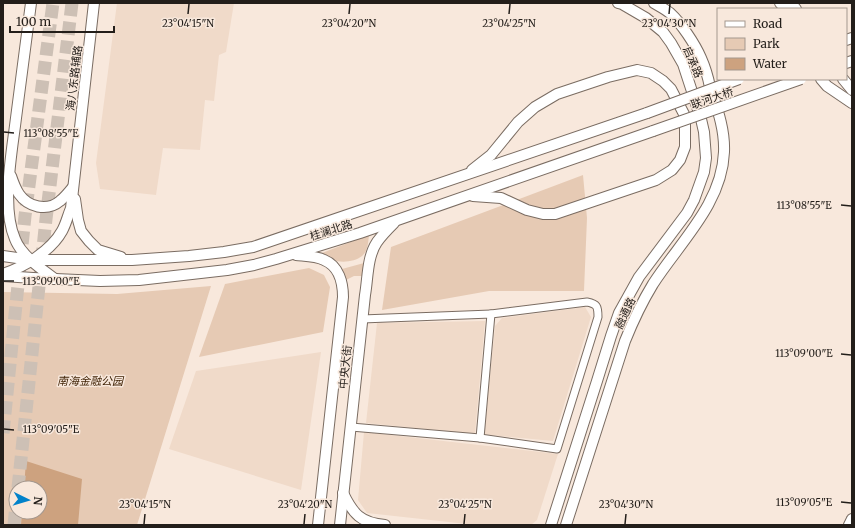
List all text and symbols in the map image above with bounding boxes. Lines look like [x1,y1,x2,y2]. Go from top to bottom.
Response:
scale bar [10,8,114,34]
legend [717,8,847,80]
text: 100 m [16,14,51,29]
text: Road [753,16,782,31]
text: 23°04'15"N [162,17,214,30]
text: 23°04'20"N [322,17,377,30]
text: 23°04'25"N [482,17,536,30]
text: 23°04'30"N [642,17,696,30]
text: Park [753,36,780,51]
street label: 海八东路辅路 [63,44,85,112]
street label: 启承路 [680,44,706,80]
text: Water [752,56,788,71]
street label: 联河大桥 [689,84,735,112]
text: 113°08'55"E [23,127,79,140]
text: 113°08'55"E [776,199,832,212]
street label: 桂澜北路 [308,217,354,243]
text: 113°09'00"E [22,275,80,288]
street label: 融通路 [612,295,638,331]
street label: 中央大街 [336,344,354,390]
text: 113°09'00"E [775,347,833,360]
park label: 南海金融公园 [57,374,125,388]
text: 113°09'05"E [23,423,80,436]
north arrow [8,480,48,520]
text: N [31,496,45,506]
text: 113°09'05"E [776,496,833,509]
text: 23°04'15"N [119,498,171,511]
text: 23°04'20"N [278,498,333,511]
text: 23°04'25"N [438,498,492,511]
text: 23°04'30"N [599,498,653,511]

